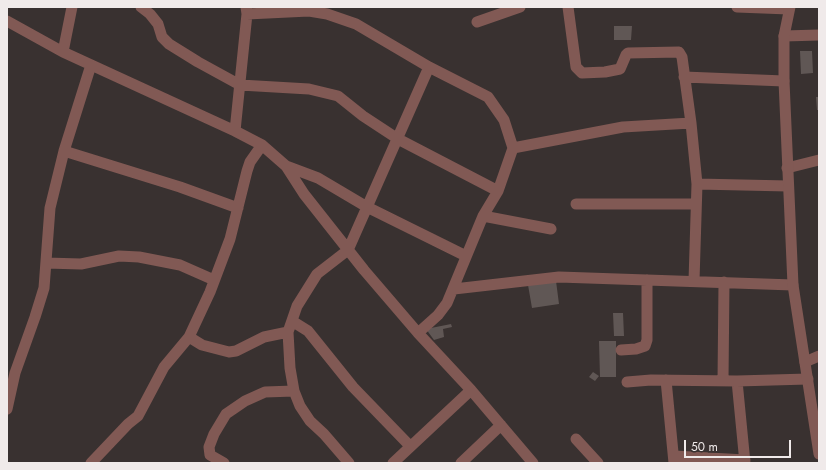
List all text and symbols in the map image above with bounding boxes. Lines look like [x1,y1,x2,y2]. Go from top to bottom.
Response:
scale bar [686,432,793,458]
text: 50 m [691,438,718,456]

